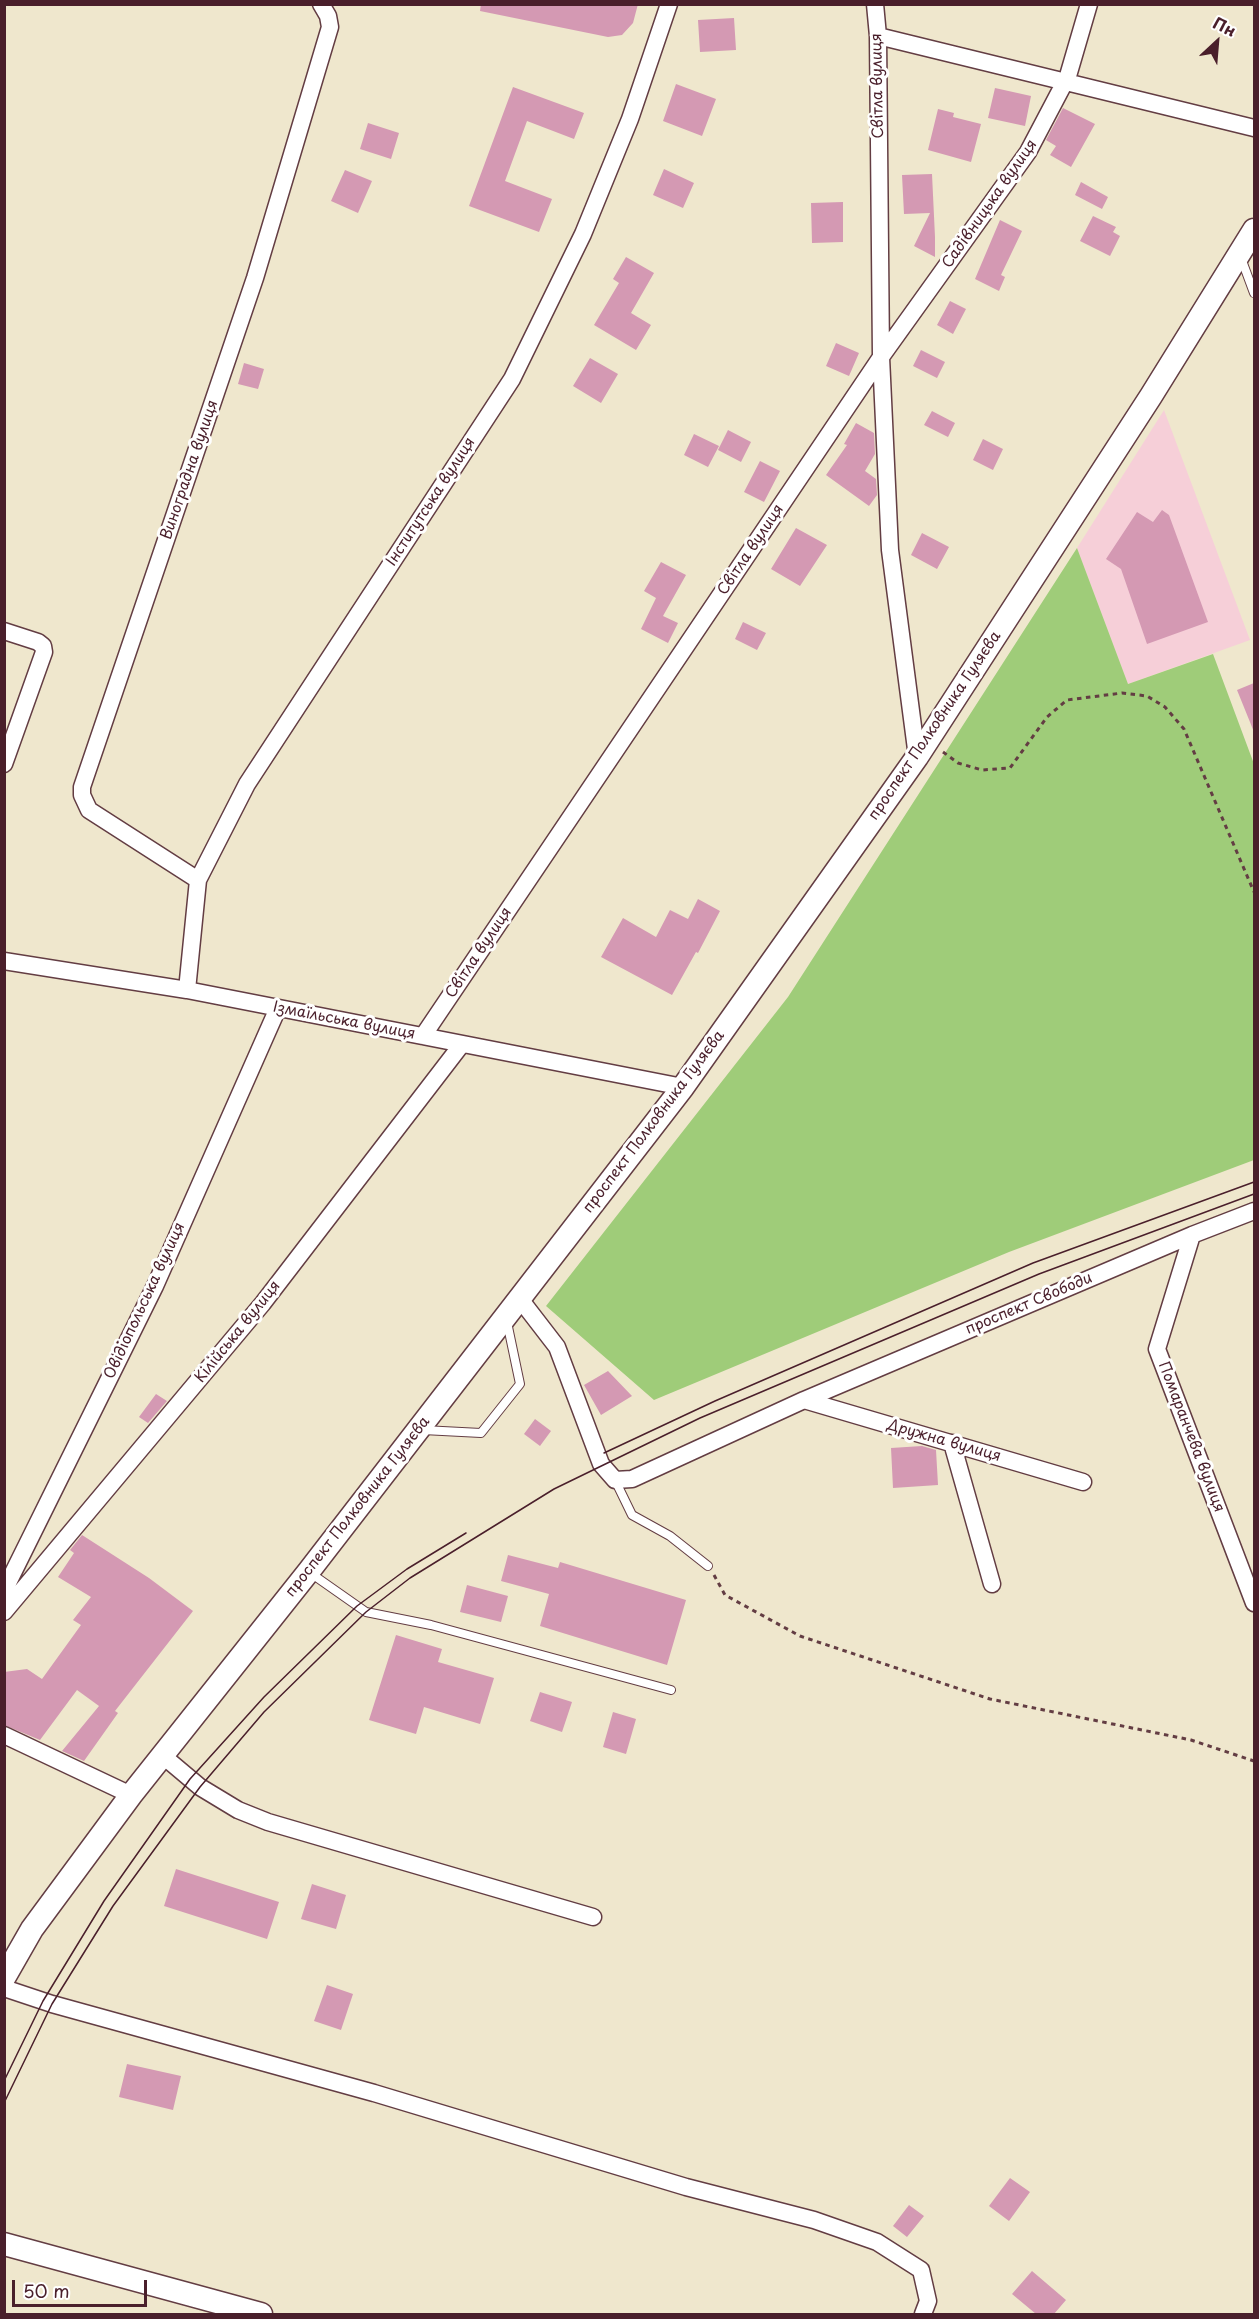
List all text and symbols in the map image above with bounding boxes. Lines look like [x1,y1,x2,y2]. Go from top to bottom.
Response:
text: Пн [1209,10,1241,42]
north arrow [1187,12,1247,72]
street label: Світла вулиця [868,33,888,139]
street label: Садівницька вулиця [939,136,1041,272]
street label: Виноградна вулиця [158,398,222,542]
street label: Інститутська вулиця [383,434,479,570]
street label: Світла вулиця [714,501,788,599]
street label: проспект Полковника Гуляєва [865,628,1005,824]
street label: Світла вулиця [442,904,516,1002]
street label: Ізмаїльська вулиця [271,998,417,1044]
street label: проспект Полковника Гуляєва [579,1027,729,1217]
street label: Овідіопольська вулиця [101,1220,189,1382]
street label: проспект Свободи [963,1269,1095,1339]
street label: Кілійська вулиця [192,1278,284,1386]
street label: Помаранчева вулиця [1154,1359,1228,1515]
street label: проспект Полковника Гуляєва [282,1413,434,1601]
street label: Дружна вулиця [885,1416,1003,1466]
scale bar [15,2268,150,2306]
text: 50 m [23,2277,70,2304]

